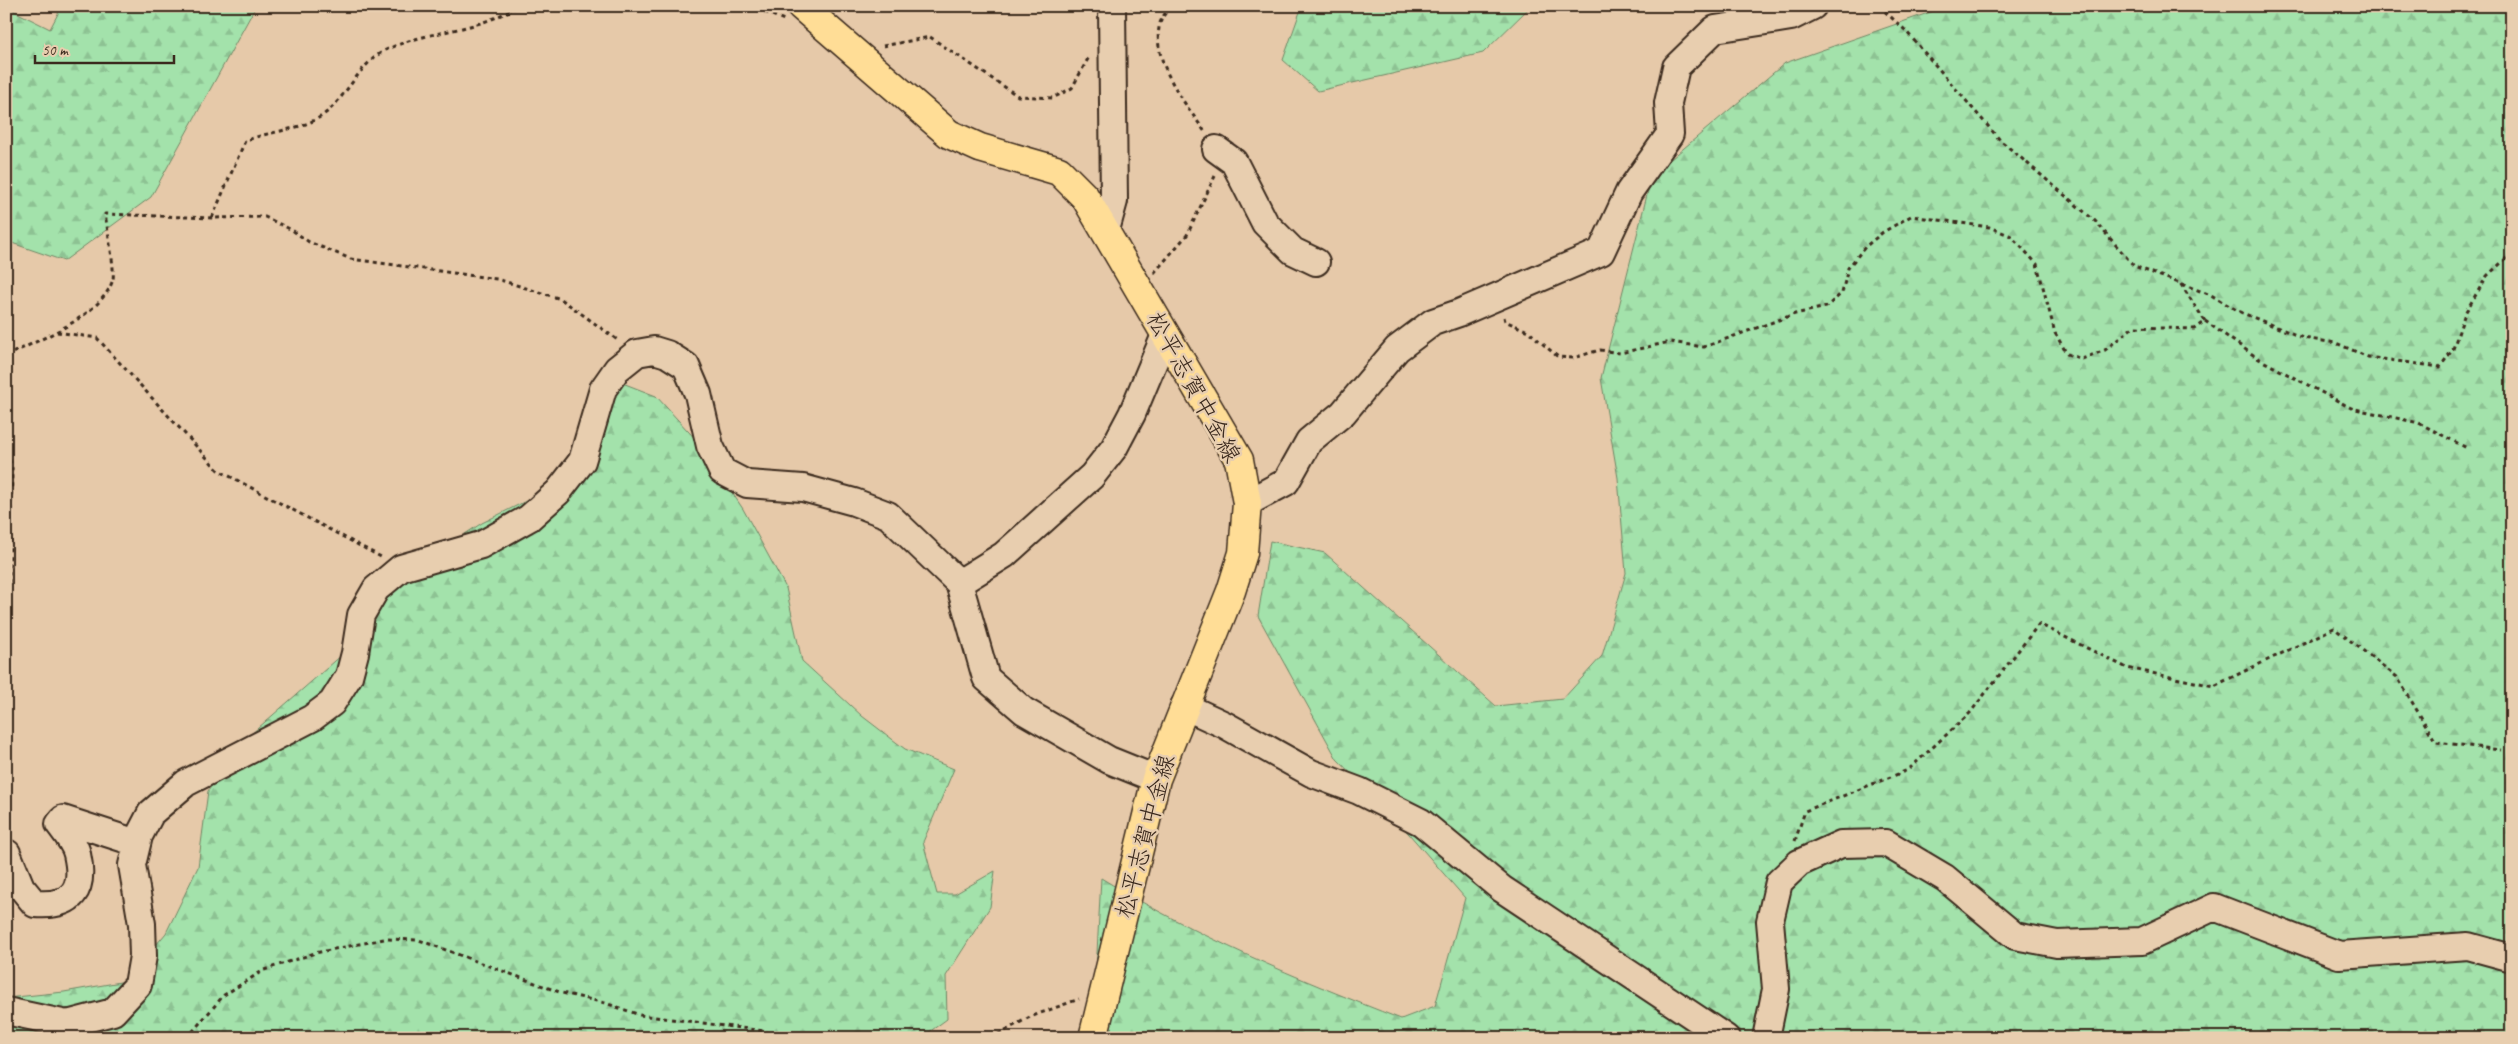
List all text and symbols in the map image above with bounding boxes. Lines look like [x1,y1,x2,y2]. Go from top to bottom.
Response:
scale bar [35,32,174,64]
text: 50 m [42,41,69,60]
street label: 松平志賀中金線 [1140,306,1248,468]
street label: 松平志賀中金線 [1109,751,1181,921]

